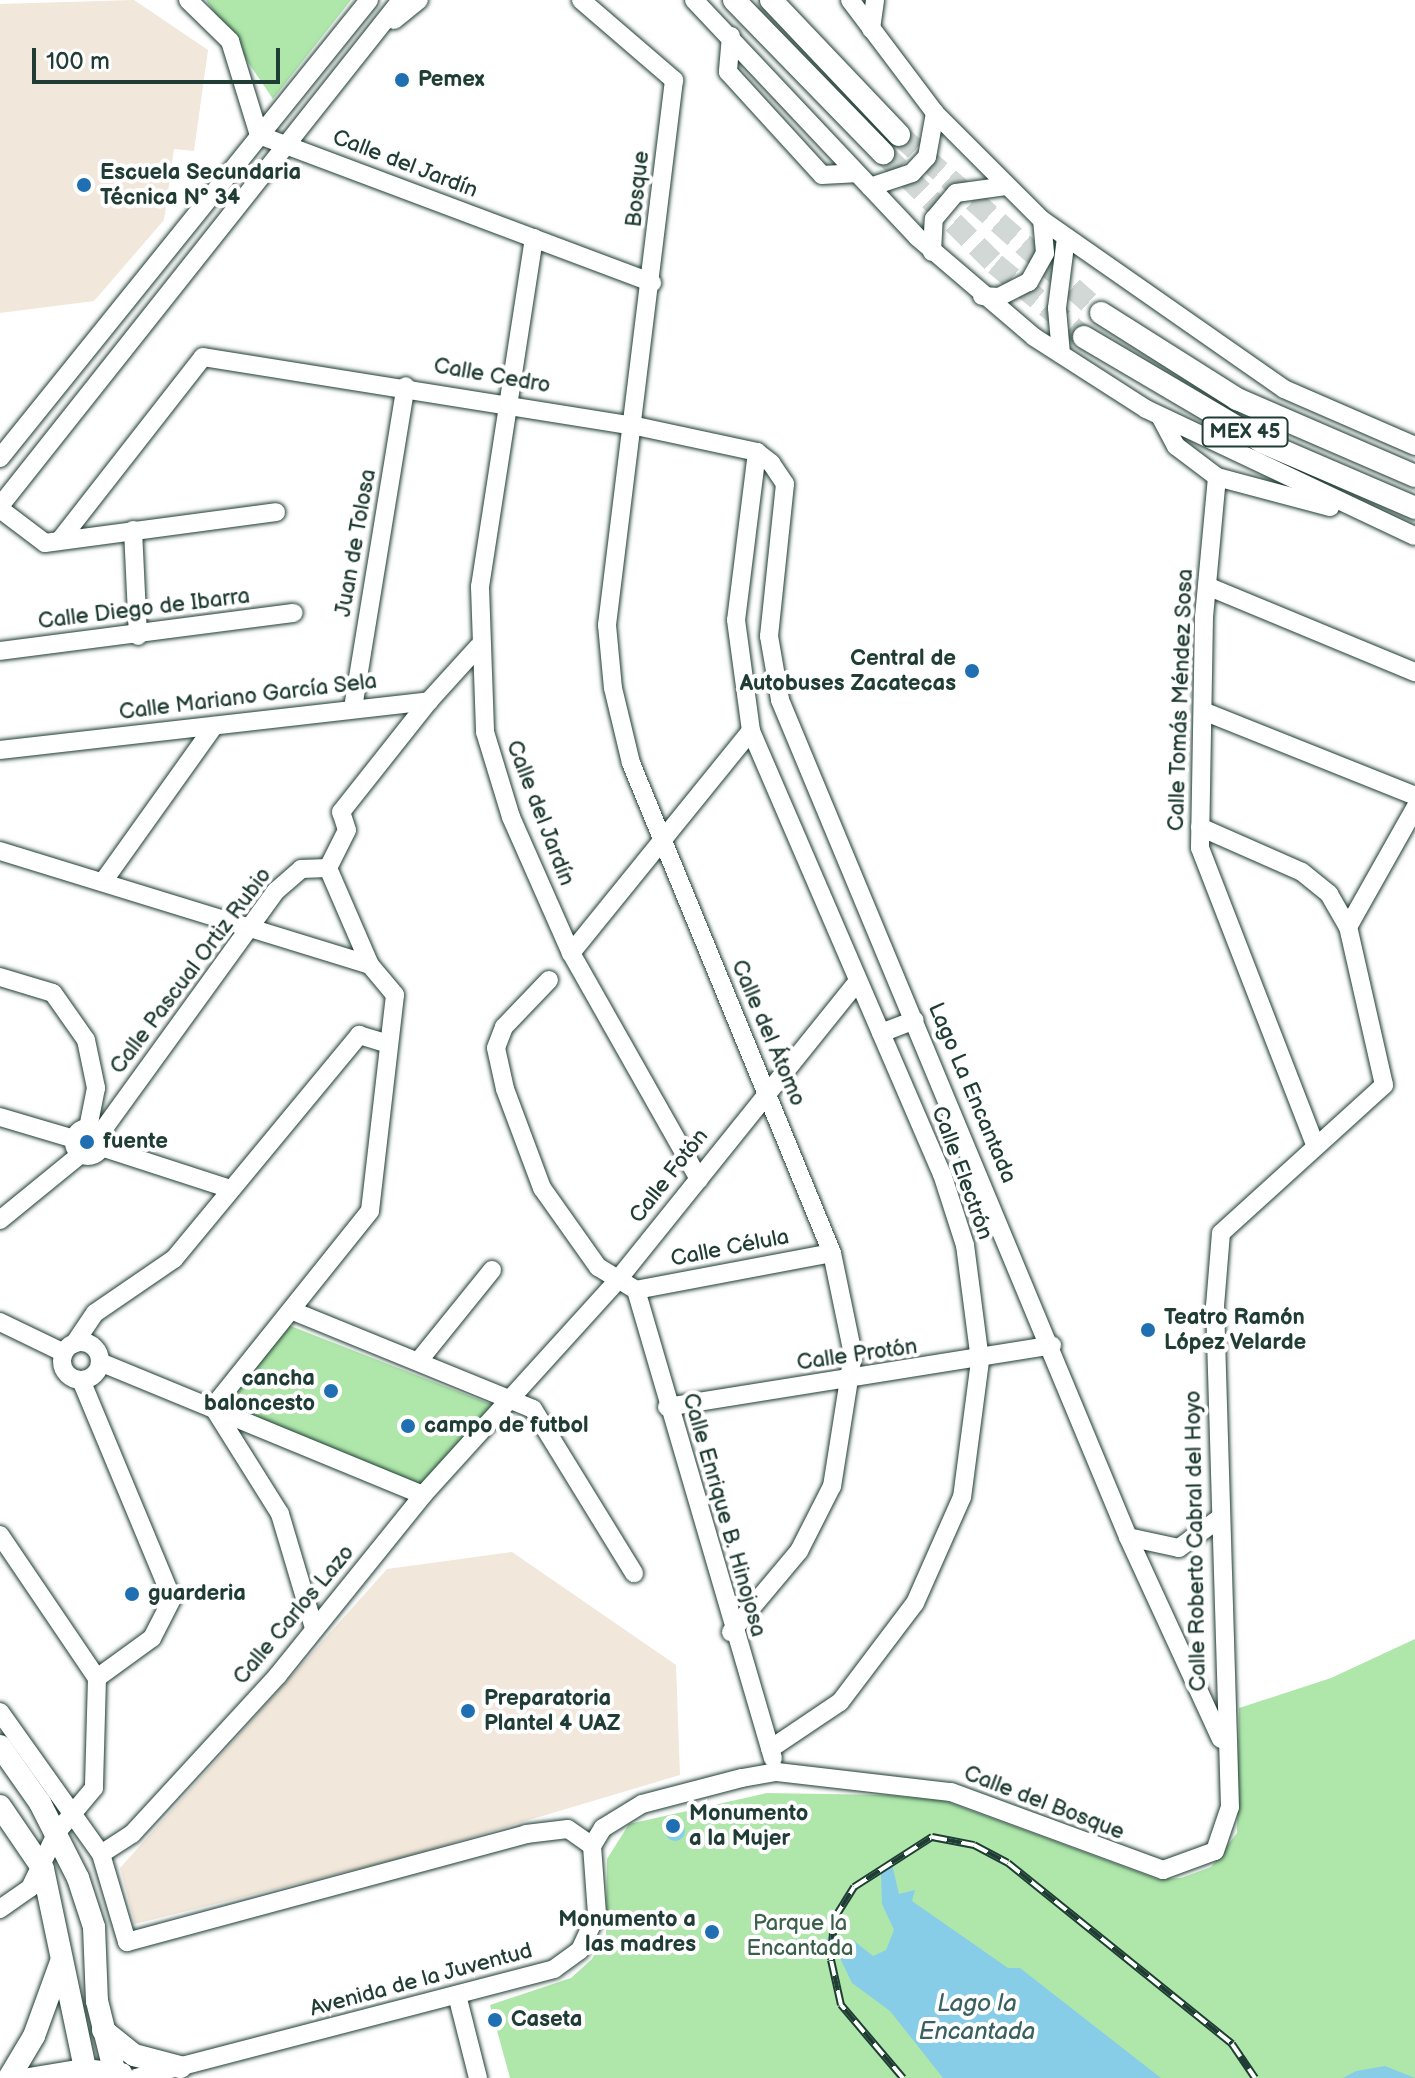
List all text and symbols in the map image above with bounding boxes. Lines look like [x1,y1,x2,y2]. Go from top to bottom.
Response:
scale bar [36,32,284,82]
text: 100 m [46,47,110,76]
place label: Pemex [418,67,484,93]
marker: Pemex [393,71,411,89]
street label: Calle del Jardín [328,124,482,204]
street label: Bosque [621,150,655,228]
place label: Escuela Secundaria Técnica Nº 34 [100,159,301,210]
marker: Escuela Secundaria Técnica Nº 34 [75,176,93,194]
street label: Calle Cedro [432,353,552,399]
road number: MEX 45 [1201,416,1289,448]
street label: Juan de Tolosa [330,467,382,619]
street label: Calle Tomás Méndez Sosa [1163,568,1199,832]
street label: Calle Diego de Ibarra [37,583,251,635]
place label: Central de Autobuses Zacatecas [740,645,956,696]
marker: Central de Autobuses Zacatecas [963,662,981,680]
street label: Calle Mariano García Sela [117,668,379,726]
street label: Calle del Jardín [500,736,580,890]
street label: Calle Pascual Ortiz Rubio [105,863,277,1079]
street label: Calle del Átomo [725,956,811,1110]
street label: Lago La Encantada [922,999,1022,1187]
street label: Calle Electrón [926,1103,998,1243]
street label: Calle Fotón [624,1124,714,1228]
place label: fuente [103,1129,168,1155]
marker: fuente [78,1133,96,1151]
street label: Calle Célula [669,1224,791,1272]
place label: Teatro Ramón López Velarde [1164,1304,1307,1356]
marker: Teatro Ramón López Velarde [1139,1321,1157,1339]
street label: Calle Protón [795,1333,919,1377]
place label: cancha baloncesto [204,1365,315,1416]
marker: cancha baloncesto [322,1382,340,1400]
street label: Calle Enrique B. Hinojosa [677,1390,771,1640]
street label: Calle Roberto Cabral del Hoyo [1180,1390,1212,1692]
place label: campo de futbol [424,1413,589,1439]
marker: campo de futbol [399,1417,417,1435]
street label: Calle Carlos Lazo [228,1540,360,1690]
place label: guarderia [148,1581,246,1607]
marker: guarderia [123,1585,141,1603]
place label: Preparatoria Plantel 4 UAZ [484,1685,620,1736]
marker: Preparatoria Plantel 4 UAZ [459,1702,477,1720]
street label: Calle del Bosque [960,1760,1128,1846]
place label: Monumento a la Mujer [689,1800,808,1852]
marker: Monumento a la Mujer [664,1817,682,1835]
place label: Monumento a las madres [558,1906,696,1958]
park label: Parque la Encantada [746,1910,854,1962]
marker: Monumento a las madres [703,1923,721,1941]
street label: Avenida de la Juventud [306,1937,536,2023]
water label: Lago la Encantada [919,1990,1035,2046]
place label: Caseta [511,2007,582,2033]
marker: Caseta [486,2011,504,2029]

